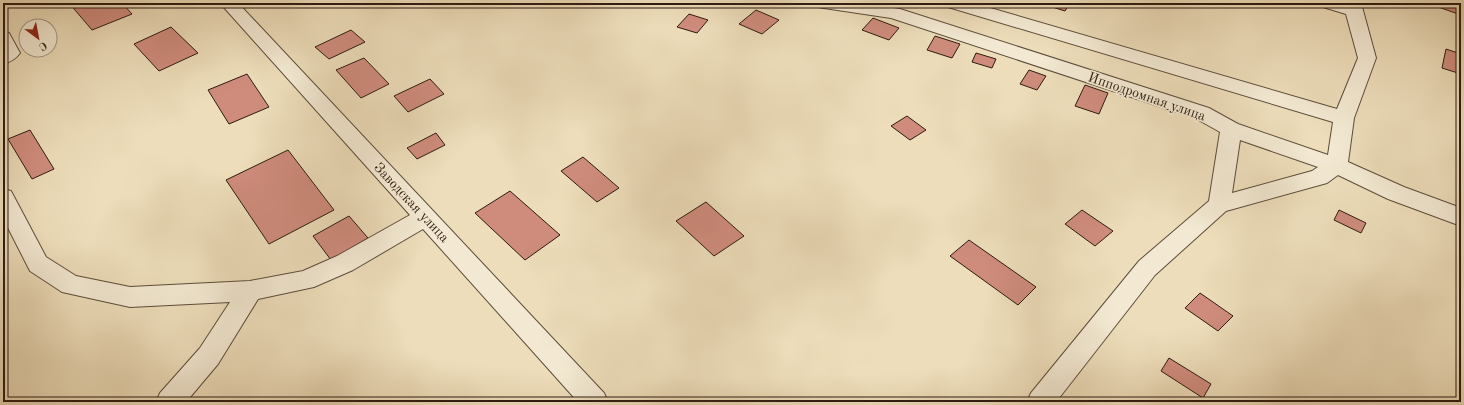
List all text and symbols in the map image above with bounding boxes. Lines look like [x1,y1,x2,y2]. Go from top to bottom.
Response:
north arrow [18,18,58,58]
text: С [37,39,48,52]
street label: Ипподромная улица [1086,70,1207,124]
street label: Заводская улица [371,160,452,245]

